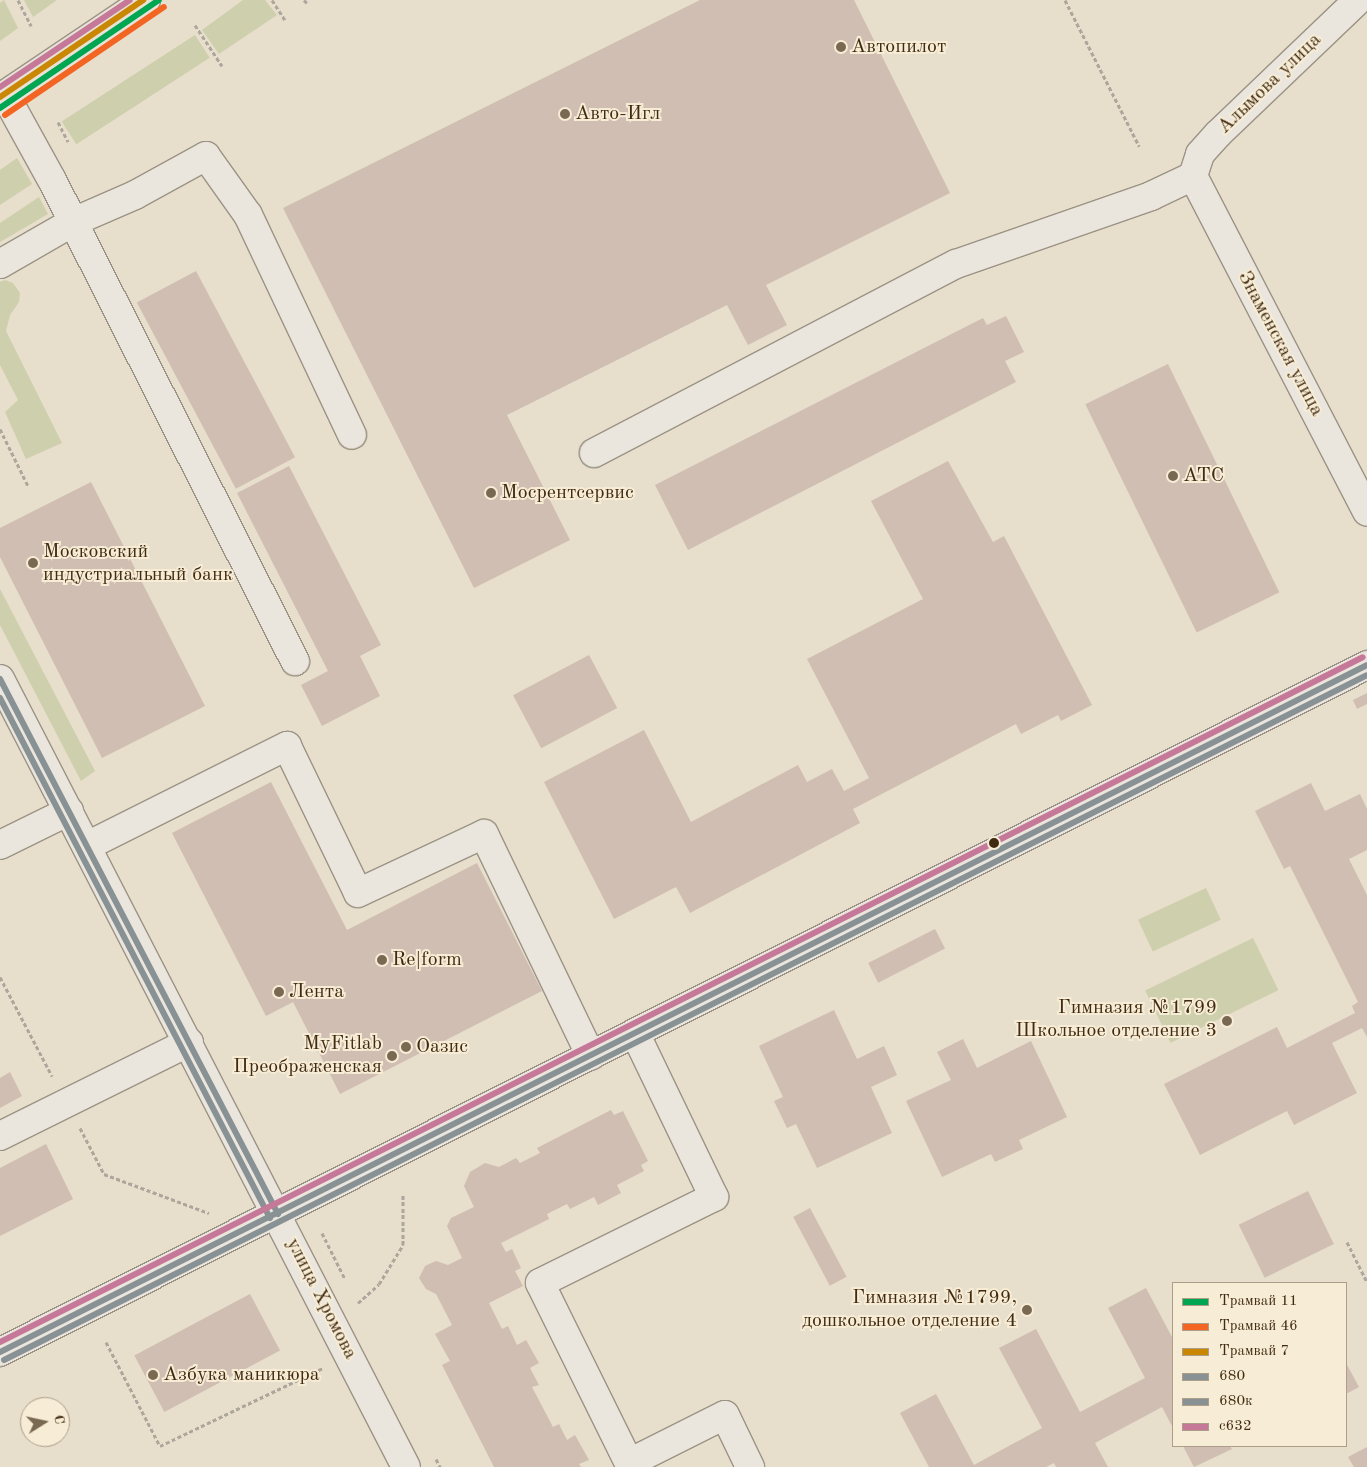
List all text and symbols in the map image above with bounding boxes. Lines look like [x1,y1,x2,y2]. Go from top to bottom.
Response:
street label: Алымова улица [1213,28,1327,140]
place label: Автопилот [851,35,946,59]
marker: Автопилот [835,41,847,53]
place label: Авто-Игл [575,102,660,126]
marker: Авто-Игл [559,108,571,120]
street label: Знаменская улица [1232,267,1328,421]
place label: АТС [1183,464,1224,488]
marker: АТС [1167,470,1179,482]
place label: Мосрентсервис [501,481,634,505]
marker: Мосрентсервис [485,487,497,499]
place label: Московский индустриальный банк [43,540,233,587]
marker: Московский индустриальный банк [27,557,39,569]
unlabelled marker [989,838,999,848]
place label: Re|form [392,948,462,972]
marker: Re|form [376,954,388,966]
place label: Лента [289,980,344,1004]
marker: Лента [273,986,285,998]
place label: Гимназия №1799 Школьное отделение 3 [1015,997,1217,1044]
marker: Гимназия №1799 Школьное отделение 3 [1221,1015,1233,1027]
place label: MyFitlab Преображенская [233,1032,382,1079]
place label: Оазис [416,1035,468,1059]
marker: Оазис [400,1041,412,1053]
marker: MyFitlab Преображенская [386,1050,398,1062]
street label: улица Хромова [280,1234,362,1364]
legend [1172,1282,1347,1447]
place label: Гимназия №1799, дошкольное отделение 4 [802,1286,1017,1333]
text: Трамвай 11 [1219,1294,1298,1309]
marker: Гимназия №1799, дошкольное отделение 4 [1021,1304,1033,1316]
text: Трамвай 46 [1219,1319,1298,1334]
text: Трамвай 7 [1219,1344,1289,1359]
place label: Азбука маникюра [163,1363,320,1387]
marker: Азбука маникюра [147,1369,159,1381]
text: 680 [1219,1369,1245,1384]
text: 680к [1219,1394,1253,1409]
north arrow [20,1397,70,1447]
text: С [51,1414,66,1425]
text: с632 [1219,1419,1252,1434]

